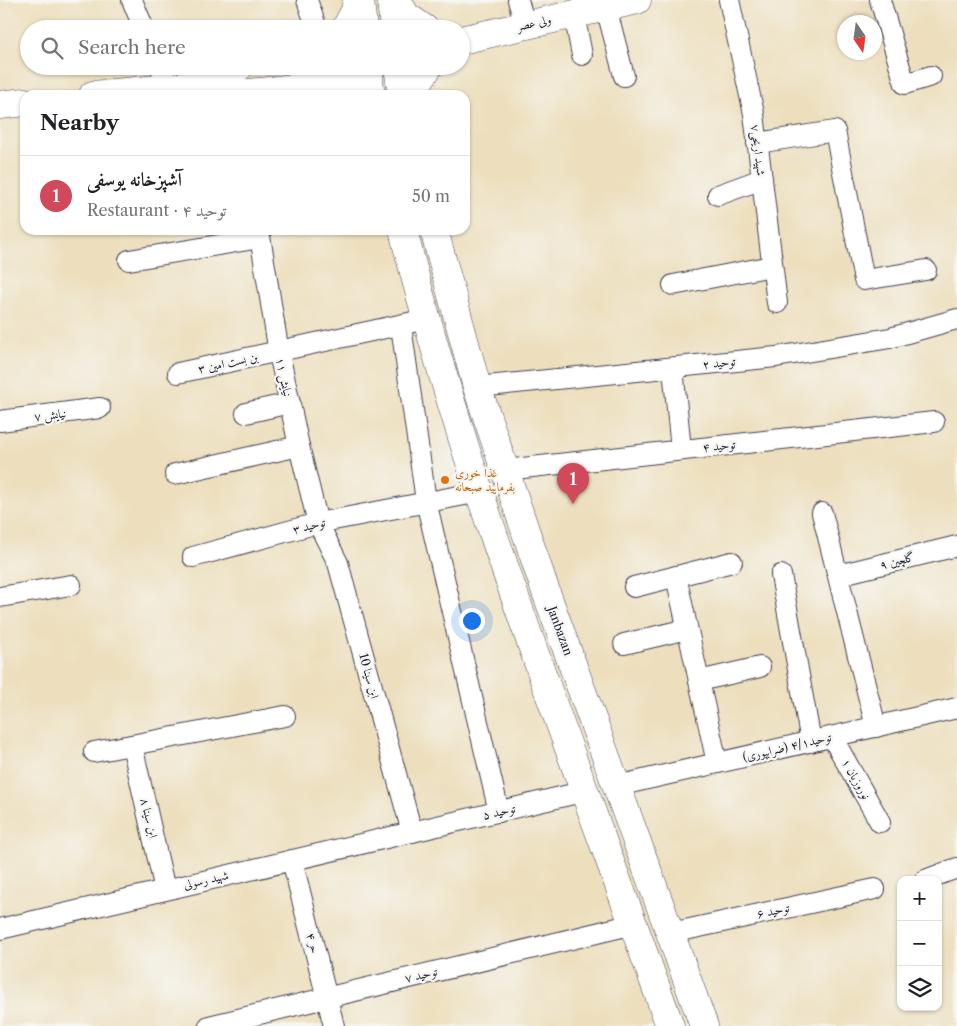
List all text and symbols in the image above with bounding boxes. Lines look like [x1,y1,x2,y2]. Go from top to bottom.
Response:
street label: ولی عصر [513,11,553,35]
north arrow [837,15,882,60]
search box [20,20,470,75]
icon: search [38,34,66,62]
text: Search here [78,36,186,59]
text: Nearby [40,110,119,135]
street label: شهید اریحی۷ [746,123,769,177]
text: آشپزخانه یوسفی [87,168,182,191]
text: 1 [52,186,60,206]
text: 50 m [412,186,450,206]
text: Restaurant · توحید ۴ [87,200,226,220]
street label: بن بست امین ۳ [196,349,260,376]
street label: توحید ۲ [702,353,737,373]
street label: نیایش ۱۱ [271,356,296,398]
street label: نیایش ۷ [33,405,67,426]
street label: توحید ۴ [702,436,737,456]
pin: 1 [557,463,589,504]
place label: غذا خوری بفرمایید صبحانه [455,465,515,495]
marker: غذا خوری بفرمایید صبحانه [439,474,451,486]
street label: توحید ۳ [291,514,328,538]
street label: گلچین ۹ [878,549,916,573]
street label: Janbazan [544,602,576,658]
your location [459,608,485,634]
street label: ابن سینا 10 [356,652,383,700]
street label: توحید۴/۱ (ضرابپوری) [741,729,834,765]
street label: نوروزیان ۱ [838,756,874,802]
street label: ابن سینا ۸ [138,797,161,840]
street label: توحید ۵ [481,800,518,824]
street label: شهید رسولی [182,867,230,893]
map controls [897,876,942,1011]
button: + [897,876,942,921]
street label: توحید ۶ [755,900,792,922]
button: − [897,921,942,966]
street label: حر ۴ [304,931,323,955]
street label: توحید ۷ [403,963,440,987]
button: layers [897,966,942,1011]

